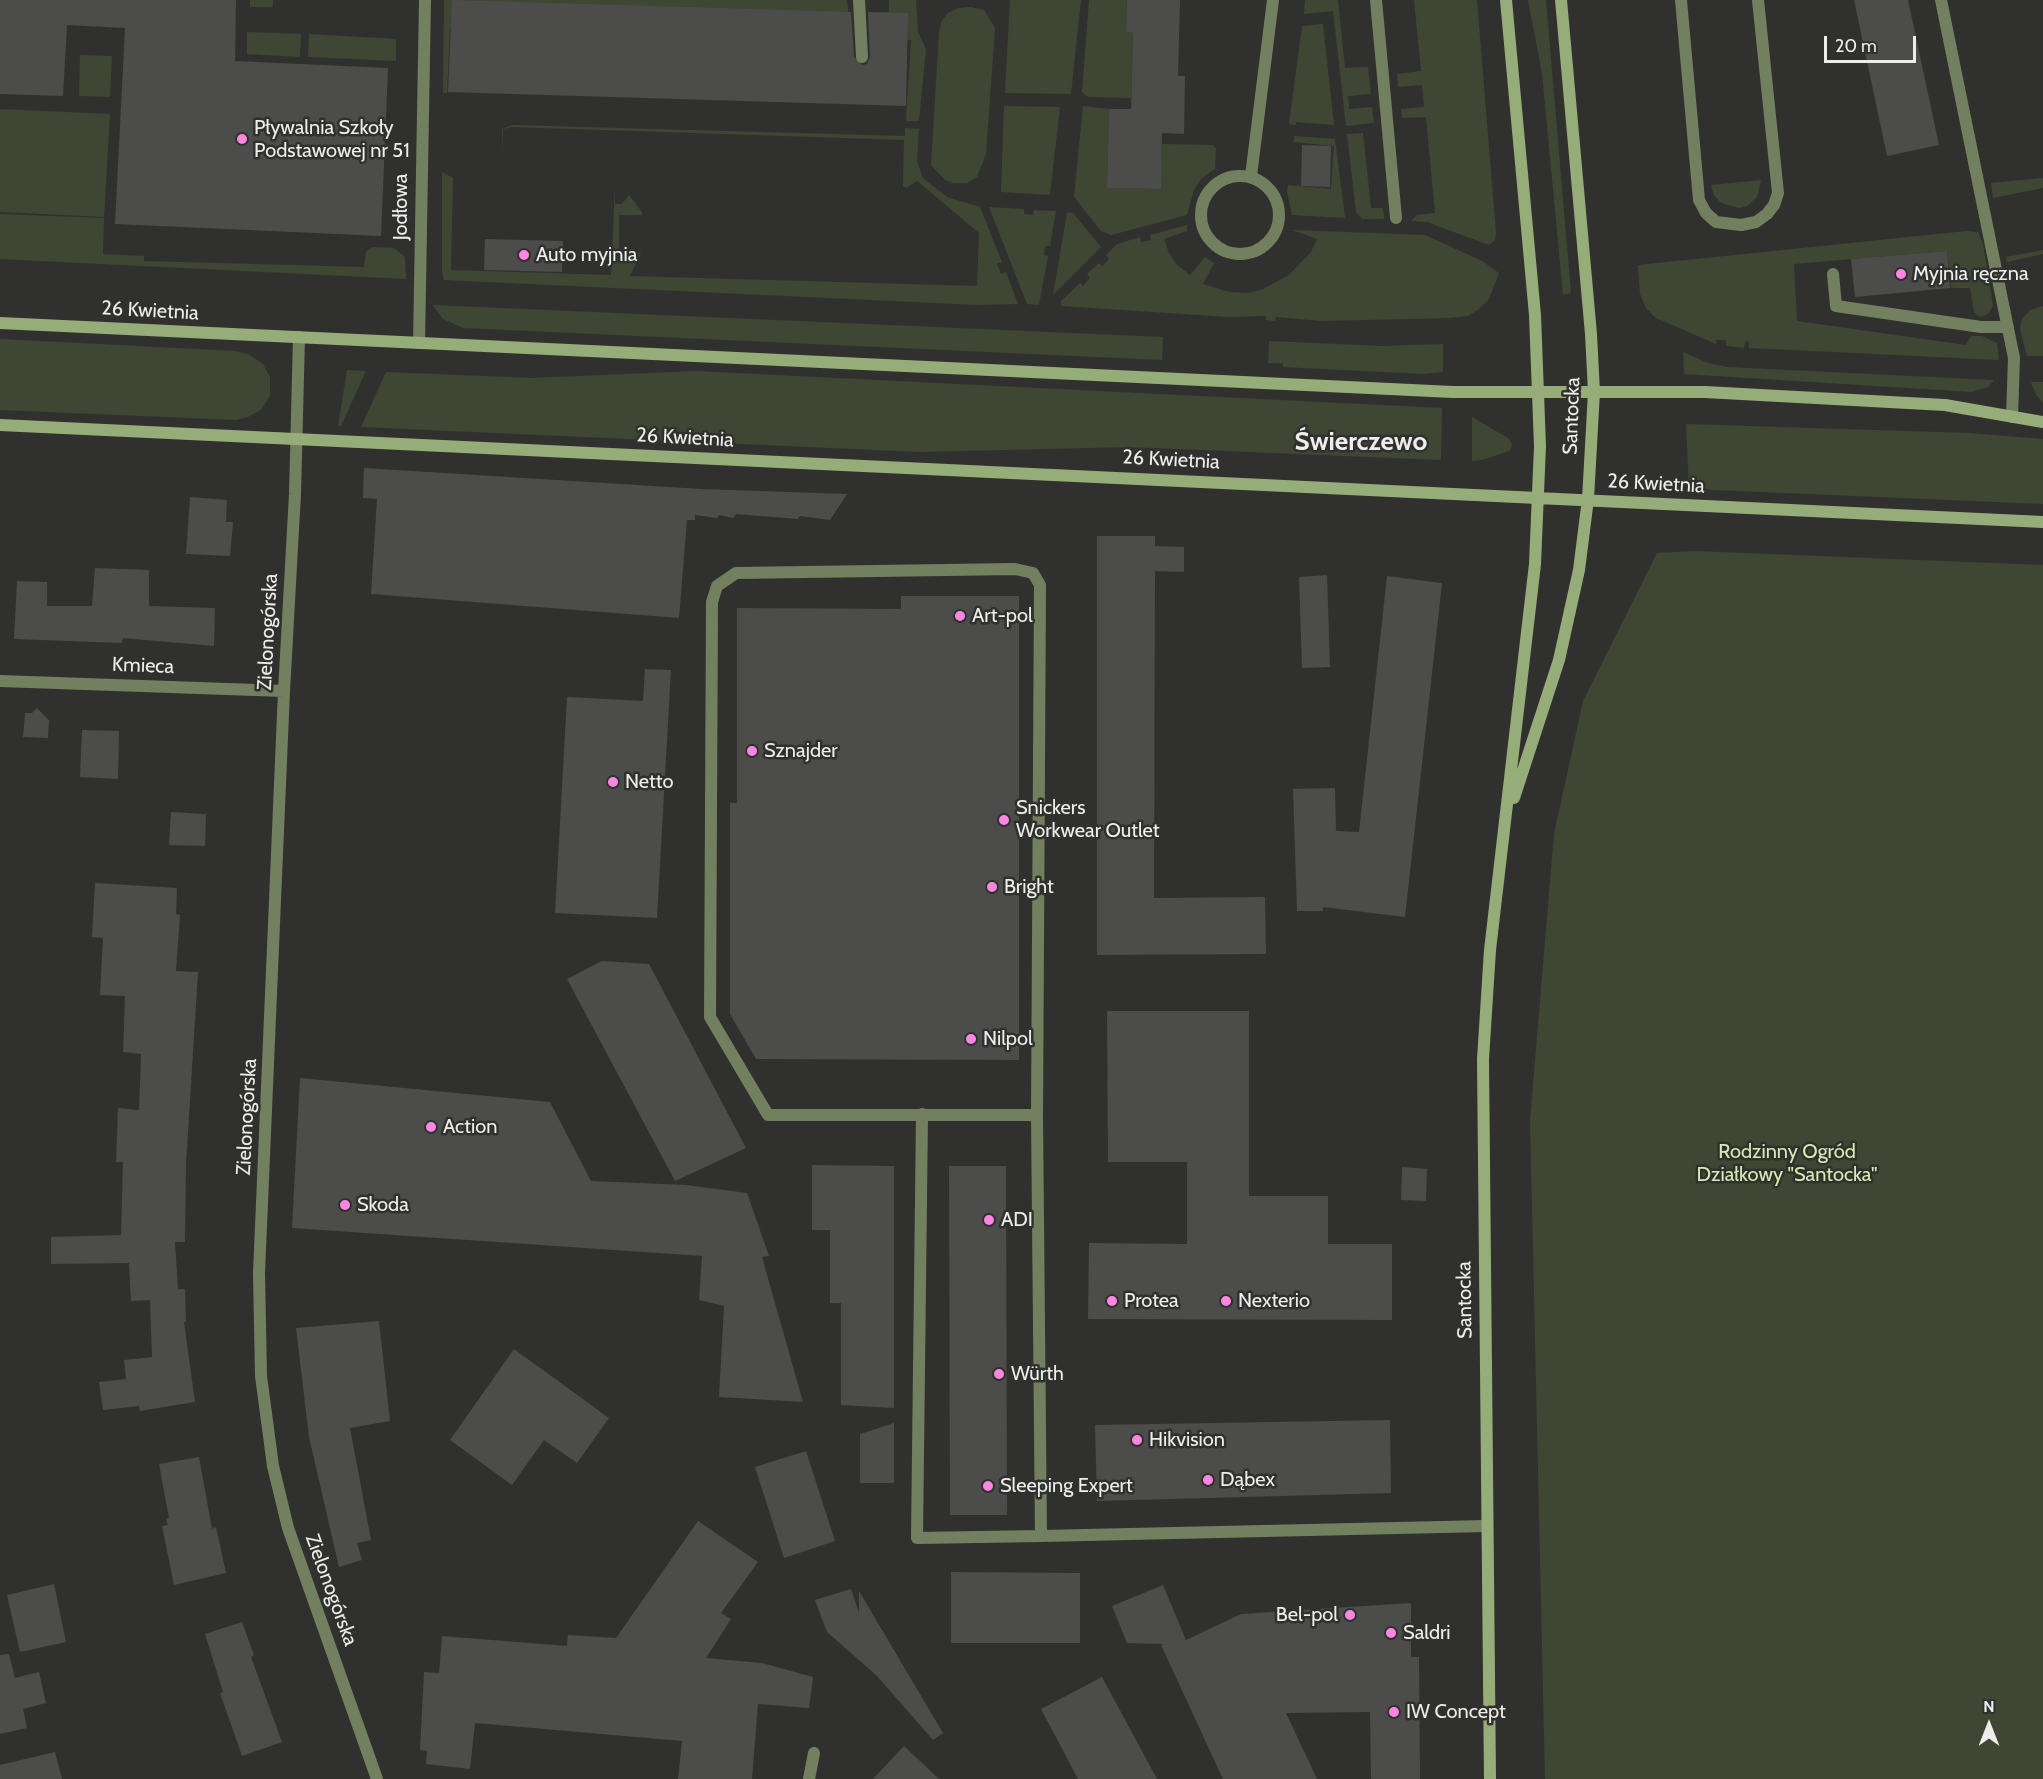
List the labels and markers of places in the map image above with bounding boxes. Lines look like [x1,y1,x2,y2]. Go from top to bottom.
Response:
place label: Pływalnia Szkoły Podstawowej nr 51 [254,116,410,163]
marker: Pływalnia Szkoły Podstawowej nr 51 [235,132,249,146]
place label: Auto myjnia [536,243,637,267]
marker: Auto myjnia [517,248,531,262]
place label: Myjnia ręczna [1913,262,2028,286]
marker: Myjnia ręczna [1894,267,1908,281]
place label: Art-pol [972,604,1033,628]
marker: Art-pol [953,609,967,623]
place label: Sznajder [764,739,838,763]
marker: Sznajder [745,744,759,758]
place label: Netto [625,770,673,794]
marker: Netto [606,775,620,789]
place label: Snickers Workwear Outlet [1016,796,1160,843]
marker: Snickers Workwear Outlet [997,813,1011,827]
place label: Bright [1004,875,1054,899]
marker: Bright [985,880,999,894]
place label: Nilpol [983,1027,1033,1051]
marker: Nilpol [964,1032,978,1046]
place label: Action [443,1115,497,1139]
marker: Action [424,1120,438,1134]
place label: Skoda [357,1193,409,1217]
marker: Skoda [338,1198,352,1212]
place label: ADI [1001,1208,1033,1232]
marker: ADI [982,1213,996,1227]
place label: Protea [1124,1289,1179,1313]
place label: Nexterio [1238,1289,1310,1313]
marker: Protea [1105,1294,1119,1308]
marker: Nexterio [1219,1294,1233,1308]
place label: Würth [1011,1362,1064,1386]
marker: Würth [992,1367,1006,1381]
place label: Hikvision [1149,1428,1225,1452]
marker: Hikvision [1130,1433,1144,1447]
place label: Dąbex [1220,1468,1275,1492]
marker: Dąbex [1201,1473,1215,1487]
place label: Sleeping Expert [1000,1474,1133,1498]
marker: Sleeping Expert [981,1479,995,1493]
place label: Bel-pol [1276,1603,1338,1627]
marker: Bel-pol [1343,1608,1357,1622]
place label: Saldri [1403,1621,1451,1645]
marker: Saldri [1384,1626,1398,1640]
place label: IW Concept [1406,1700,1506,1724]
marker: IW Concept [1387,1705,1401,1719]

